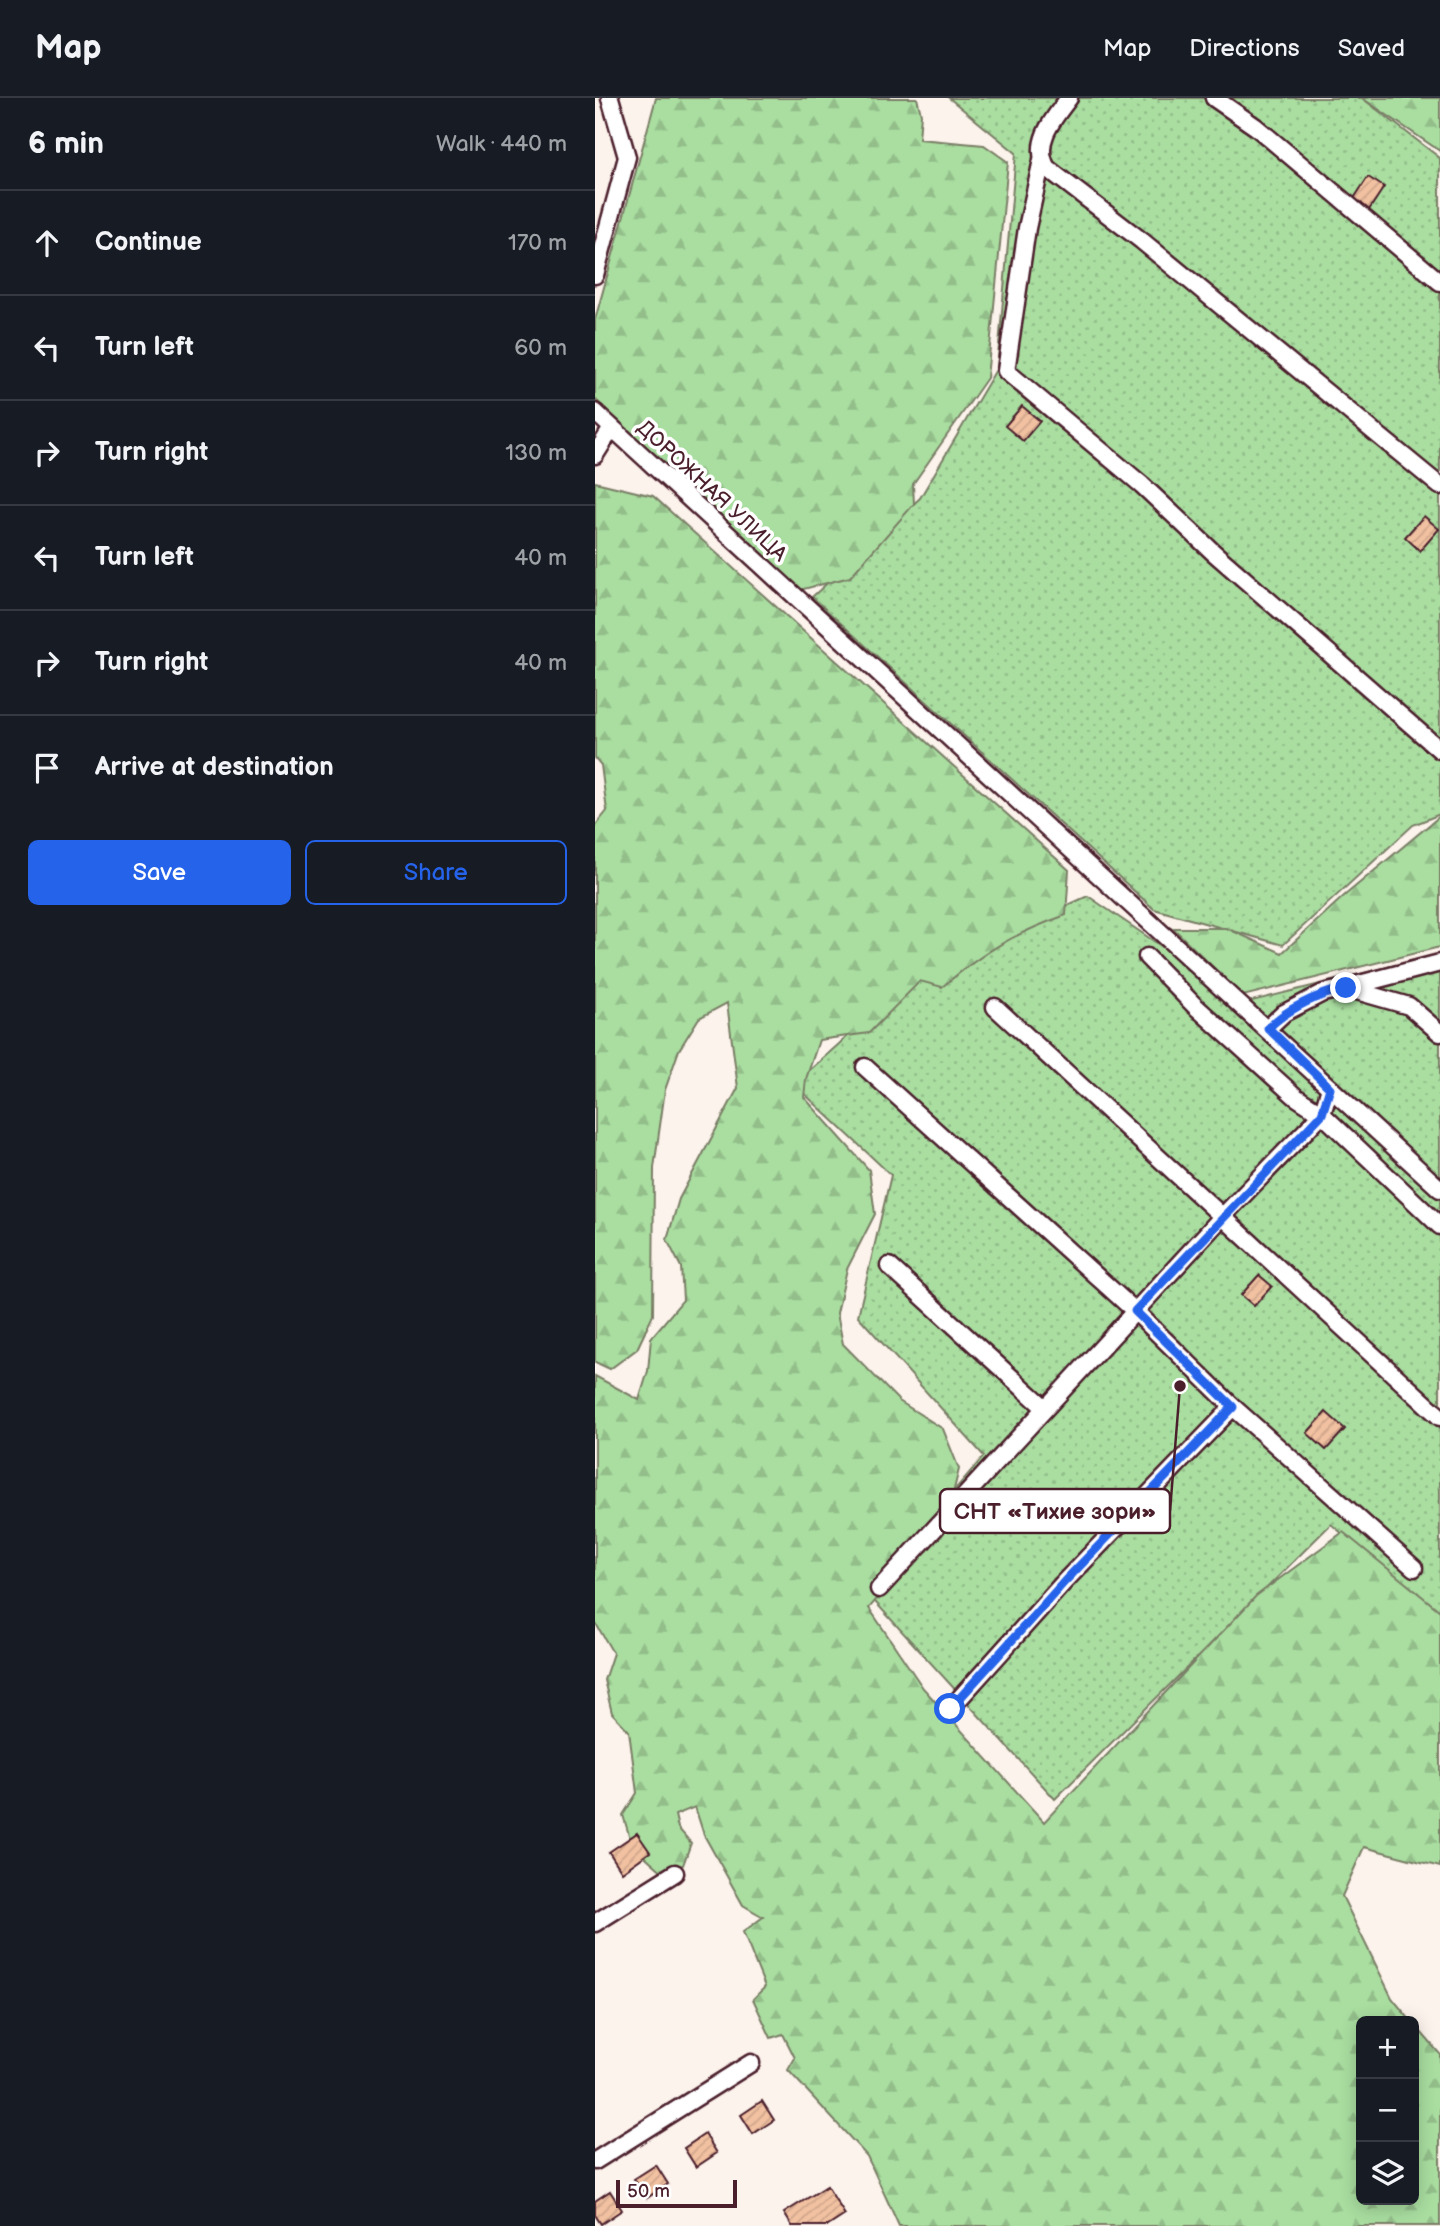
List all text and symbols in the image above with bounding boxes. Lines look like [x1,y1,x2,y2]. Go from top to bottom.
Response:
text: Map [35,28,101,68]
text: Map [1103,34,1151,63]
text: Directions [1189,34,1300,63]
text: Saved [1338,34,1405,63]
text: 6 min [28,126,104,162]
text: Walk · 440 m [436,130,567,158]
icon: ahead [28,224,66,262]
text: Continue [95,227,202,258]
text: 170 m [508,229,567,257]
icon: left [28,329,66,367]
text: Turn left [95,332,194,363]
text: 60 m [514,334,567,362]
street label: ДОРОЖНАЯ УЛИЦА [632,415,792,567]
icon: right [28,434,66,472]
text: Turn right [95,437,208,468]
text: 130 m [505,439,567,467]
icon: left [28,539,66,577]
text: Turn left [95,542,194,573]
text: 40 m [514,544,567,572]
icon: right [28,644,66,682]
text: Turn right [95,647,208,678]
text: 40 m [514,649,567,677]
icon: arrive [28,749,66,787]
text: Arrive at destination [95,752,334,783]
button: Save [28,840,291,905]
button: Share [305,840,567,905]
route end [1330,972,1361,1003]
callout: СНТ «Тихие зори» [940,1489,1170,1533]
text: СНТ «Тихие зори» [954,1498,1156,1526]
route start [934,1693,965,1724]
map controls [1356,2016,1419,2205]
button: + [1356,2016,1419,2079]
button: − [1356,2079,1419,2142]
button: layers [1356,2142,1419,2205]
scale bar [616,2177,737,2209]
text: 50 m [627,2180,670,2203]

